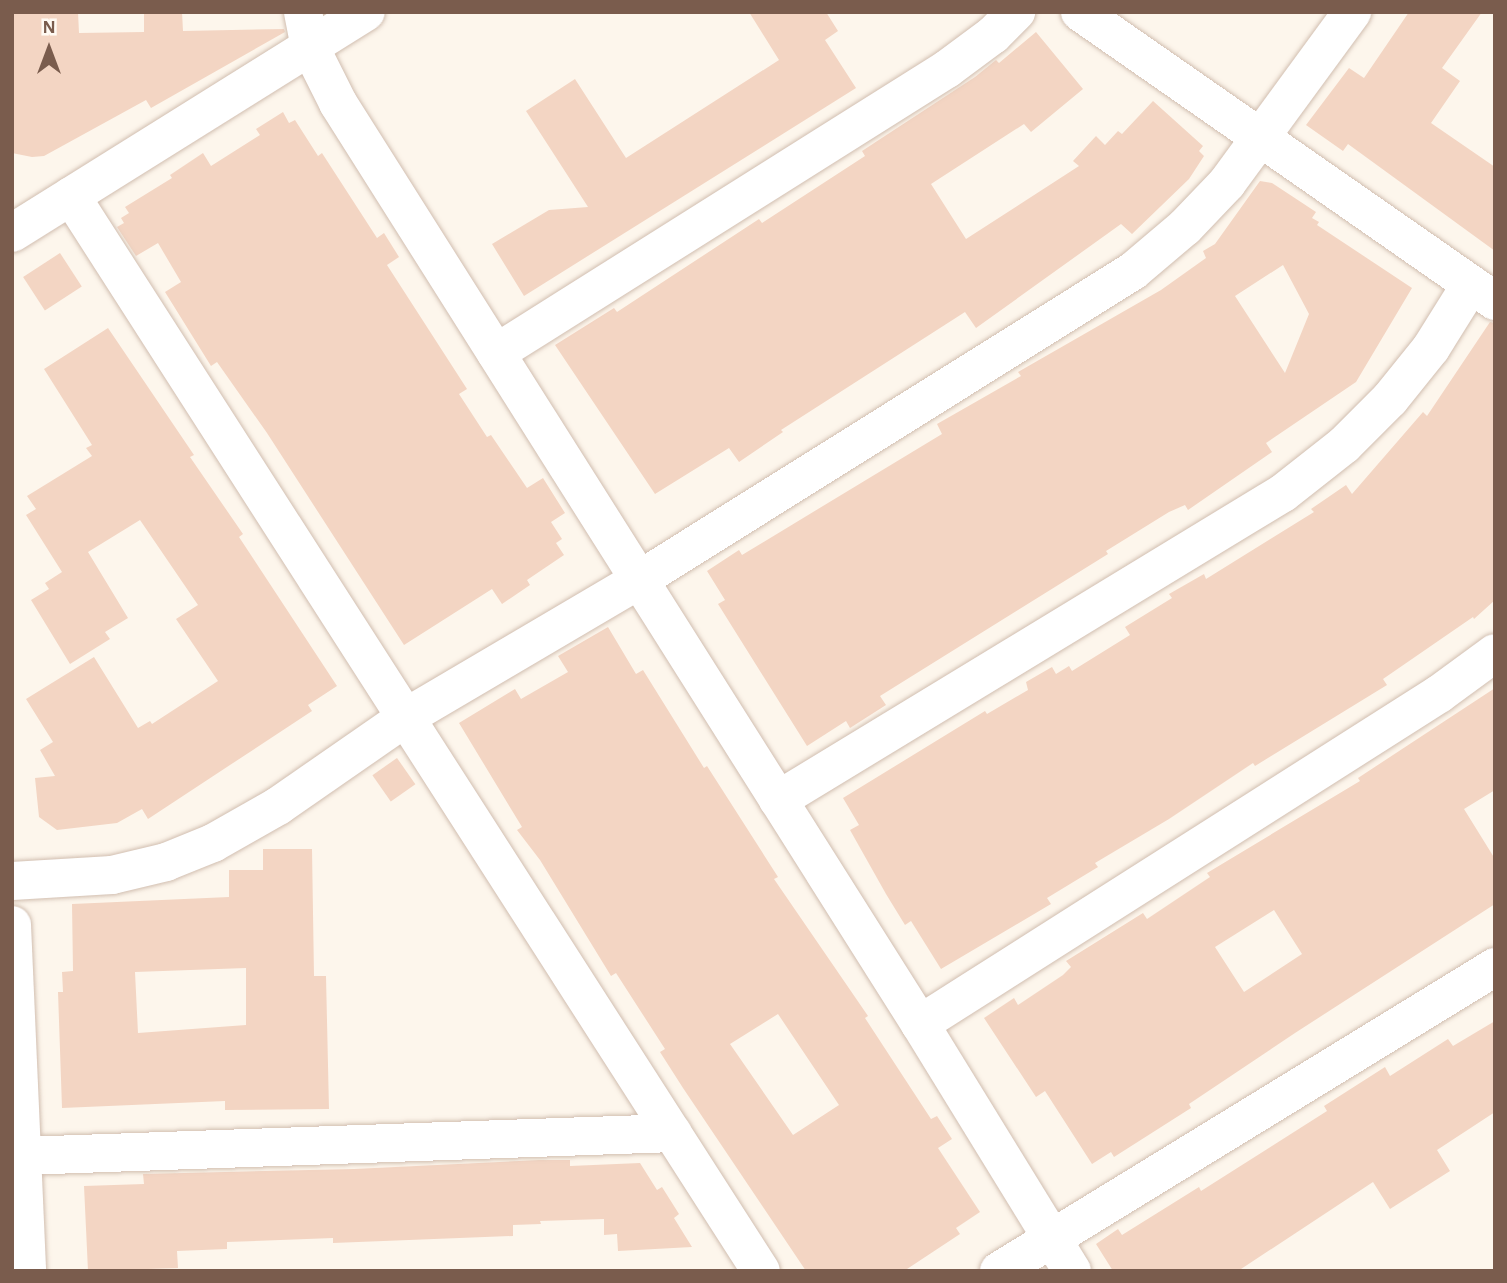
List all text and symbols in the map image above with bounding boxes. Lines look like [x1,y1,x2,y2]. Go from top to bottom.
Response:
north arrow [14,14,84,84]
text: N [42,18,56,37]

